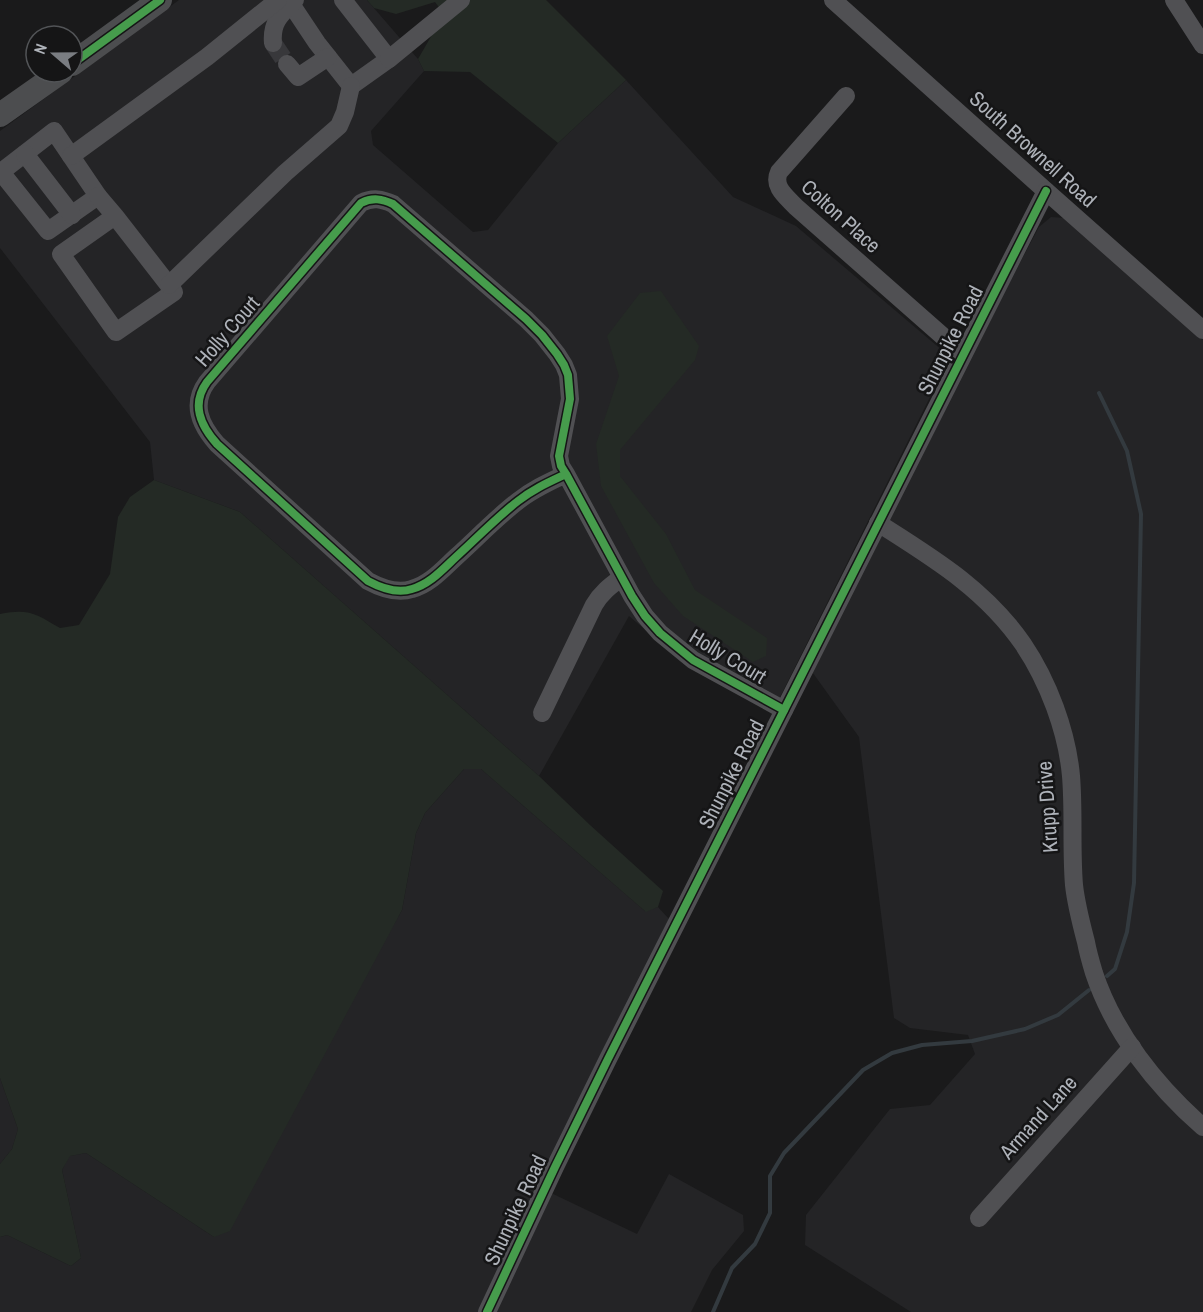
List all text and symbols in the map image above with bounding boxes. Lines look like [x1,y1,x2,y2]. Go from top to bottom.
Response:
north arrow [24,24,84,84]
text: N [28,41,52,57]
street label: South Brownell Road [963,84,1103,214]
street label: Colton Place [795,173,887,259]
street label: Shunpike Road [910,281,990,399]
street label: Holly Court [188,289,266,373]
street label: Holly Court [684,622,772,690]
street label: Shunpike Road [691,715,771,833]
street label: Krupp Drive [1029,760,1065,854]
street label: Armand Lane [992,1069,1083,1166]
street label: Shunpike Road [477,1150,553,1270]

